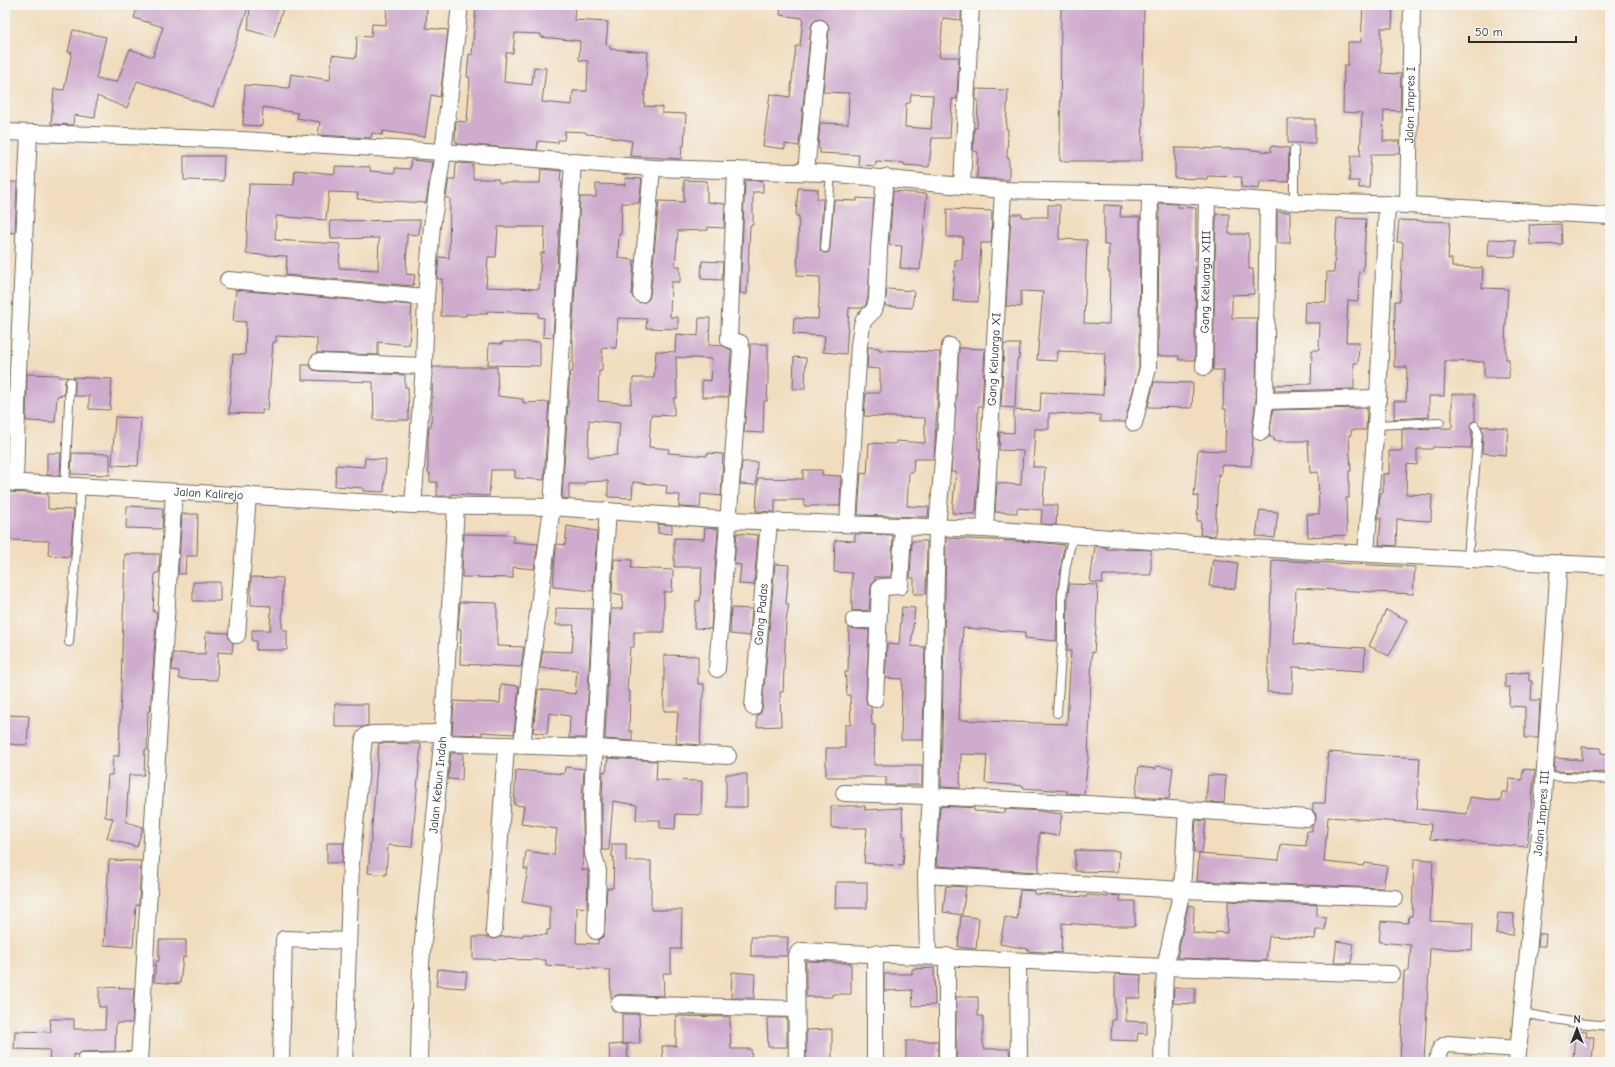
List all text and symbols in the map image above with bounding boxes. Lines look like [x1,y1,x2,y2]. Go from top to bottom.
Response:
scale bar [1469,18,1576,44]
text: 50 m [1475,25,1503,39]
street label: Jalan Impres I [1402,66,1418,143]
street label: Gang Keluarga XIII [1198,230,1213,334]
street label: Gang Keluarga XI [985,312,1003,406]
street label: Jalan Kalirejo [174,485,244,502]
street label: Gang Padas [751,583,771,646]
street label: Jalan Kebun Indah [426,736,449,834]
street label: Jalan Impres III [1531,770,1552,857]
north arrow [1557,1009,1597,1049]
text: N [1573,1013,1581,1026]

